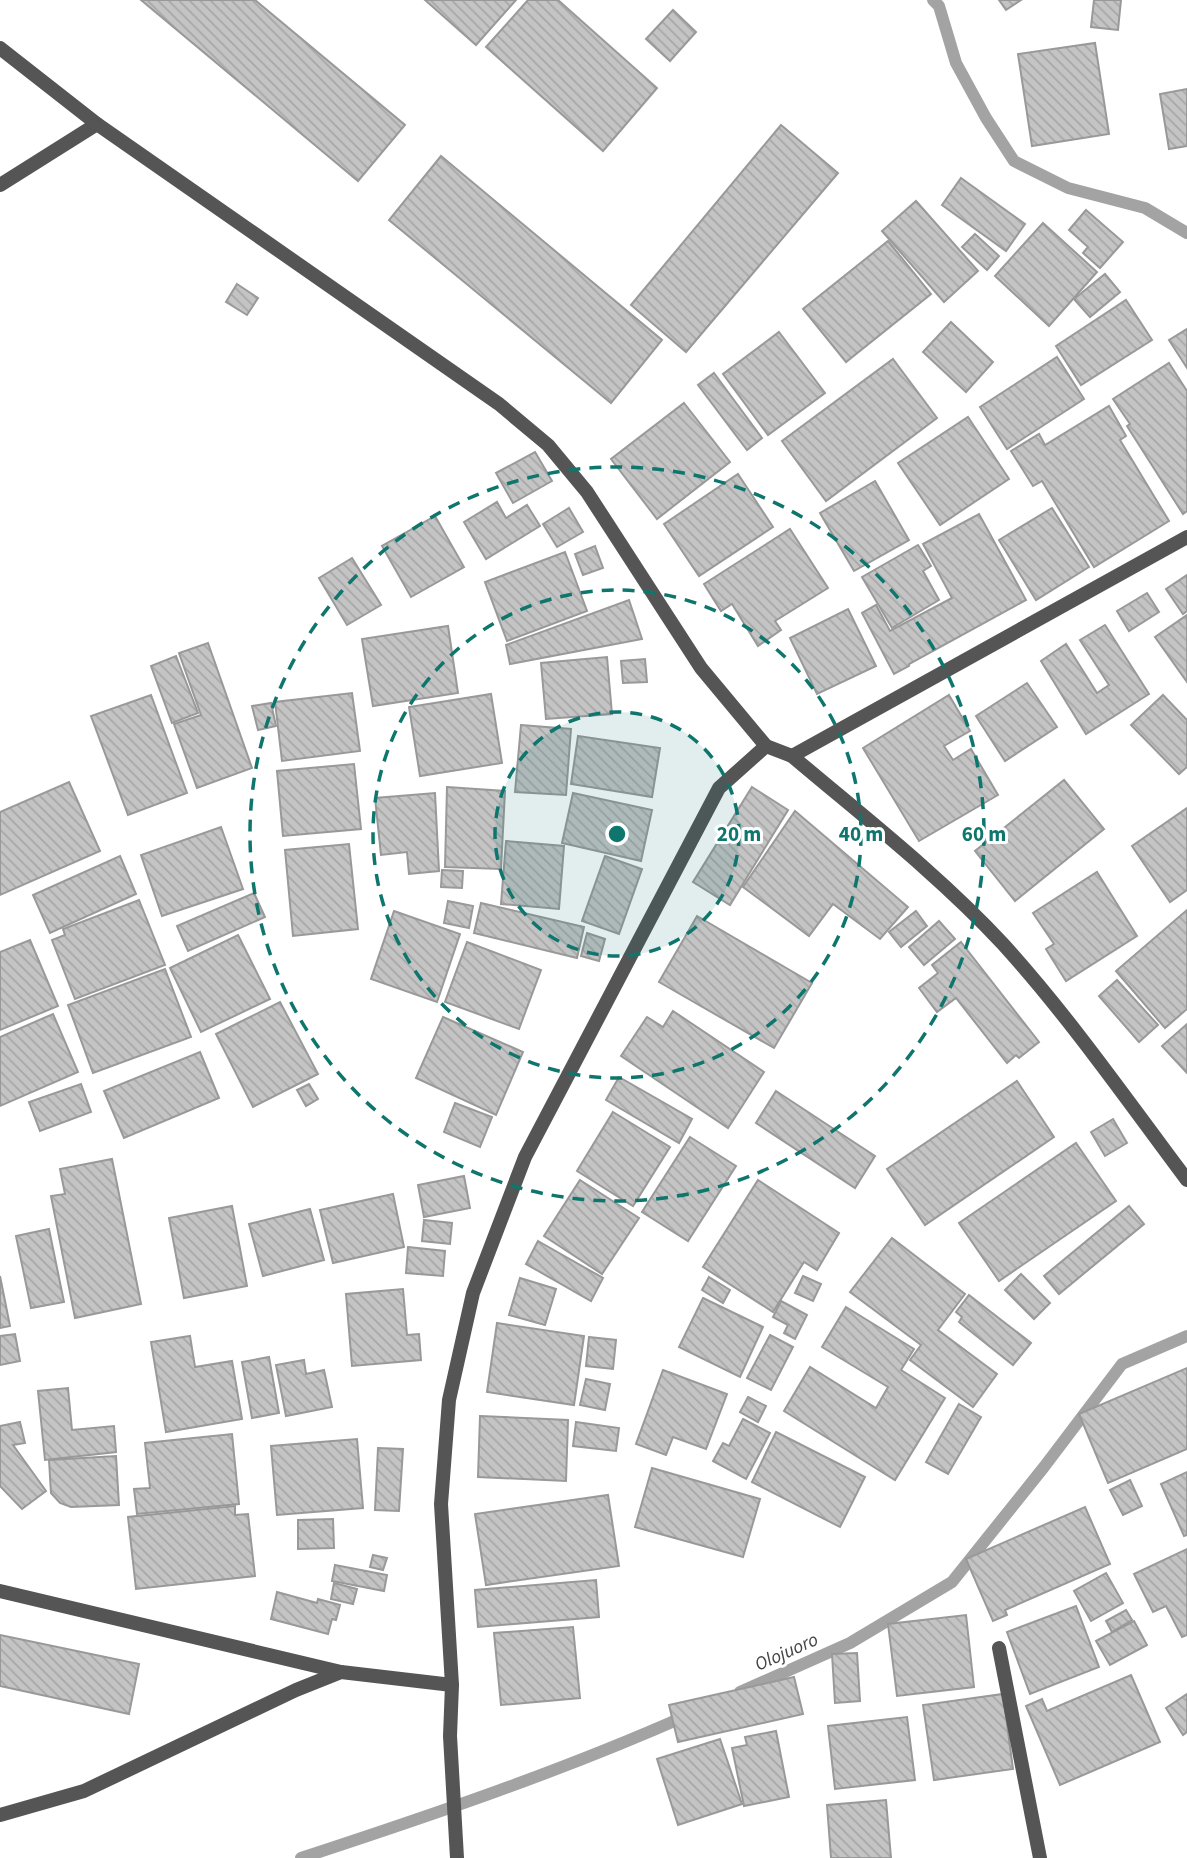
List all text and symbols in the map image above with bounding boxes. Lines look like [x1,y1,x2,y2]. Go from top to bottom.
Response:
text: 20 m [717,819,761,849]
text: 40 m [839,819,883,849]
text: 60 m [962,819,1006,849]
centre of rings [605,822,629,846]
water label: Olojuoro [751,1626,823,1678]

